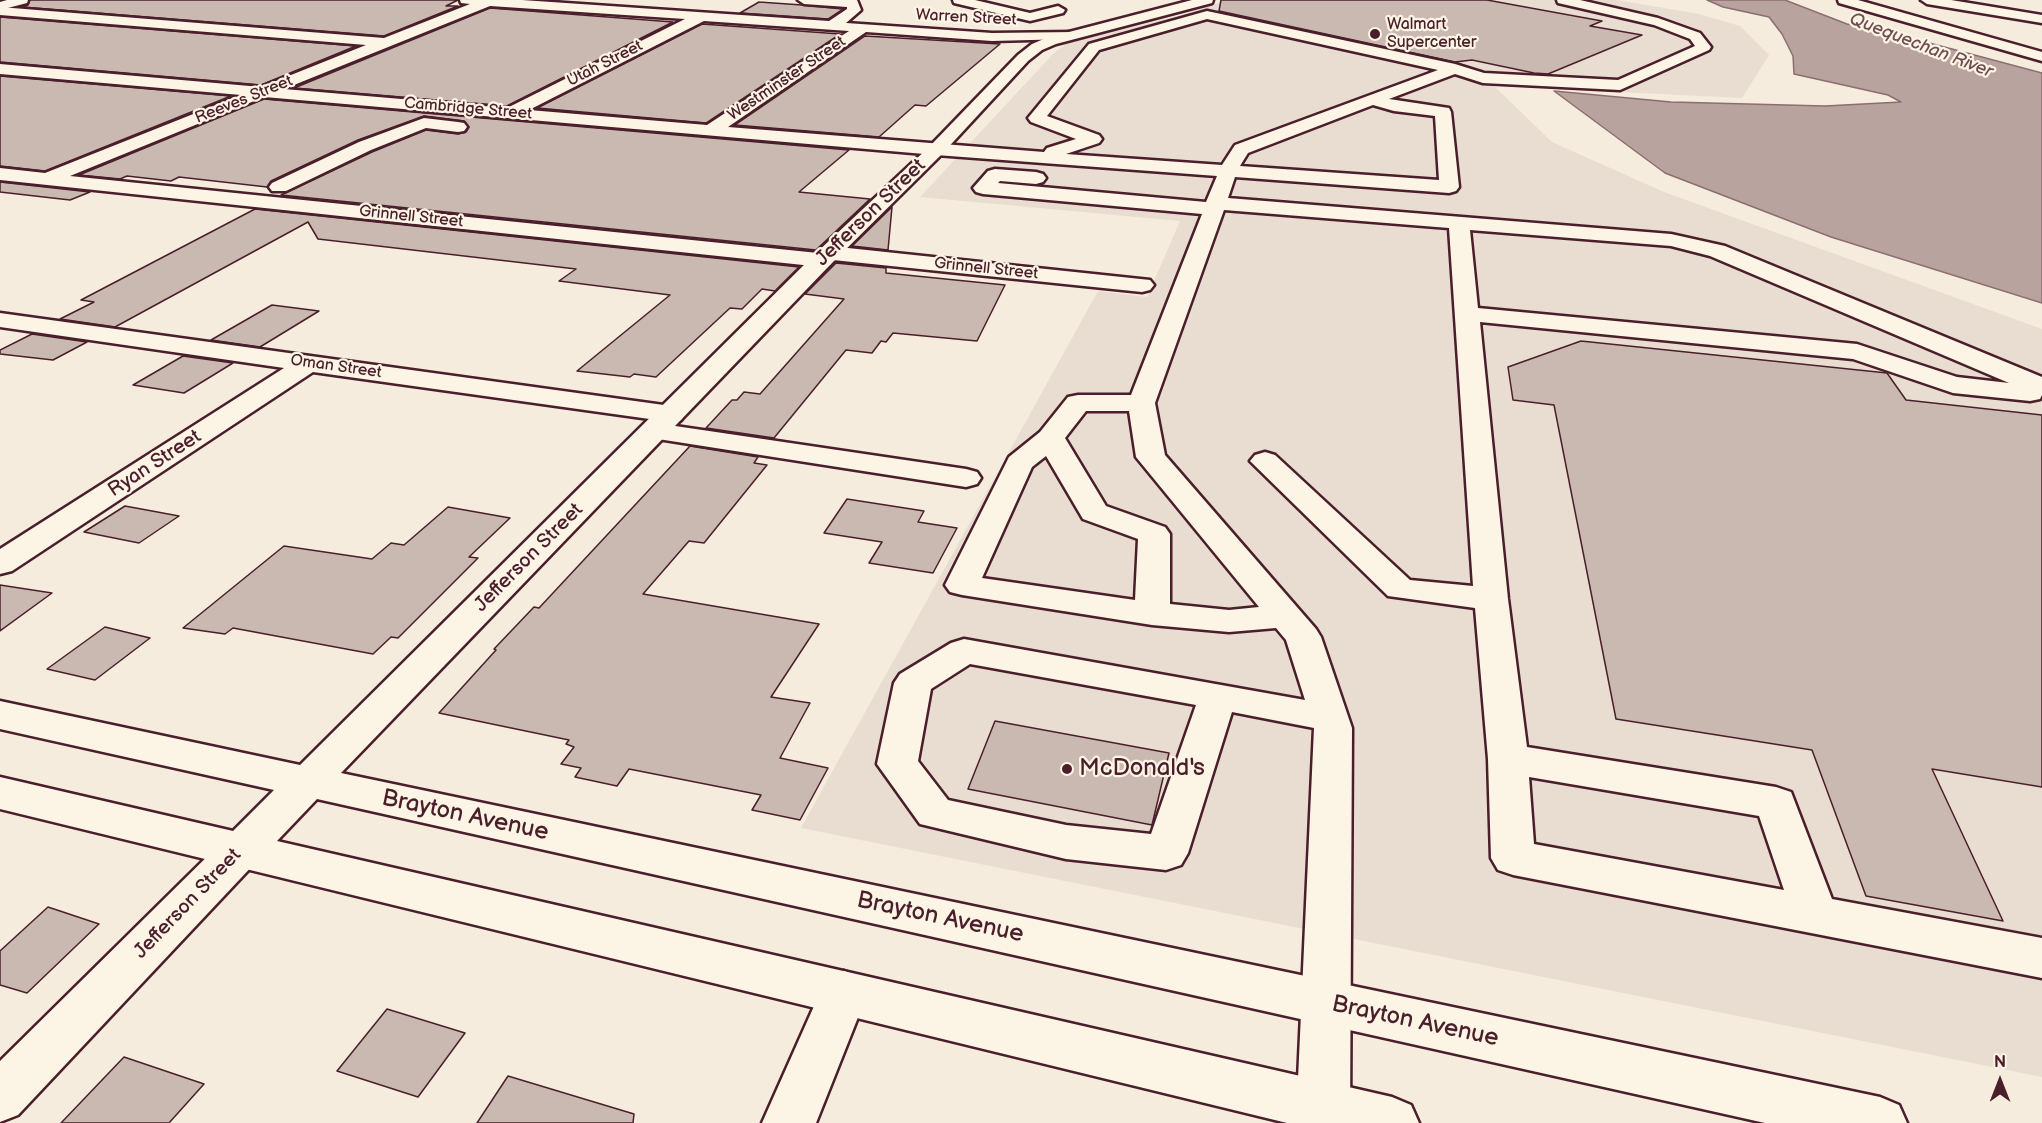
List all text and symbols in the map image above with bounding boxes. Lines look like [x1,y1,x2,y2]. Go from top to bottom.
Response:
street label: Warren Street [915,6,1017,30]
water label: Quequechan River [1846,9,1996,83]
place label: Walmart Supercenter [1387,15,1477,53]
marker: Walmart Supercenter [1368,27,1382,41]
street label: Westminster Street [724,32,850,126]
street label: Utah Street [564,37,646,91]
street label: Reeves Street [192,72,296,128]
street label: Cambridge Street [403,94,533,124]
street label: Jefferson Street [811,154,931,272]
street label: Grinnell Street [358,202,464,232]
street label: Grinnell Street [933,254,1039,284]
street label: Oman Street [289,351,383,383]
street label: Ryan Street [104,425,206,503]
street label: Jefferson Street [470,499,588,617]
place label: McDonald's [1079,755,1205,783]
marker: McDonald's [1060,762,1074,776]
street label: Brayton Avenue [379,784,551,848]
street label: Jefferson Street [129,844,247,964]
street label: Brayton Avenue [854,886,1026,950]
street label: Brayton Avenue [1329,990,1501,1054]
north arrow [1970,1051,2030,1111]
text: N [1994,1053,2006,1072]

